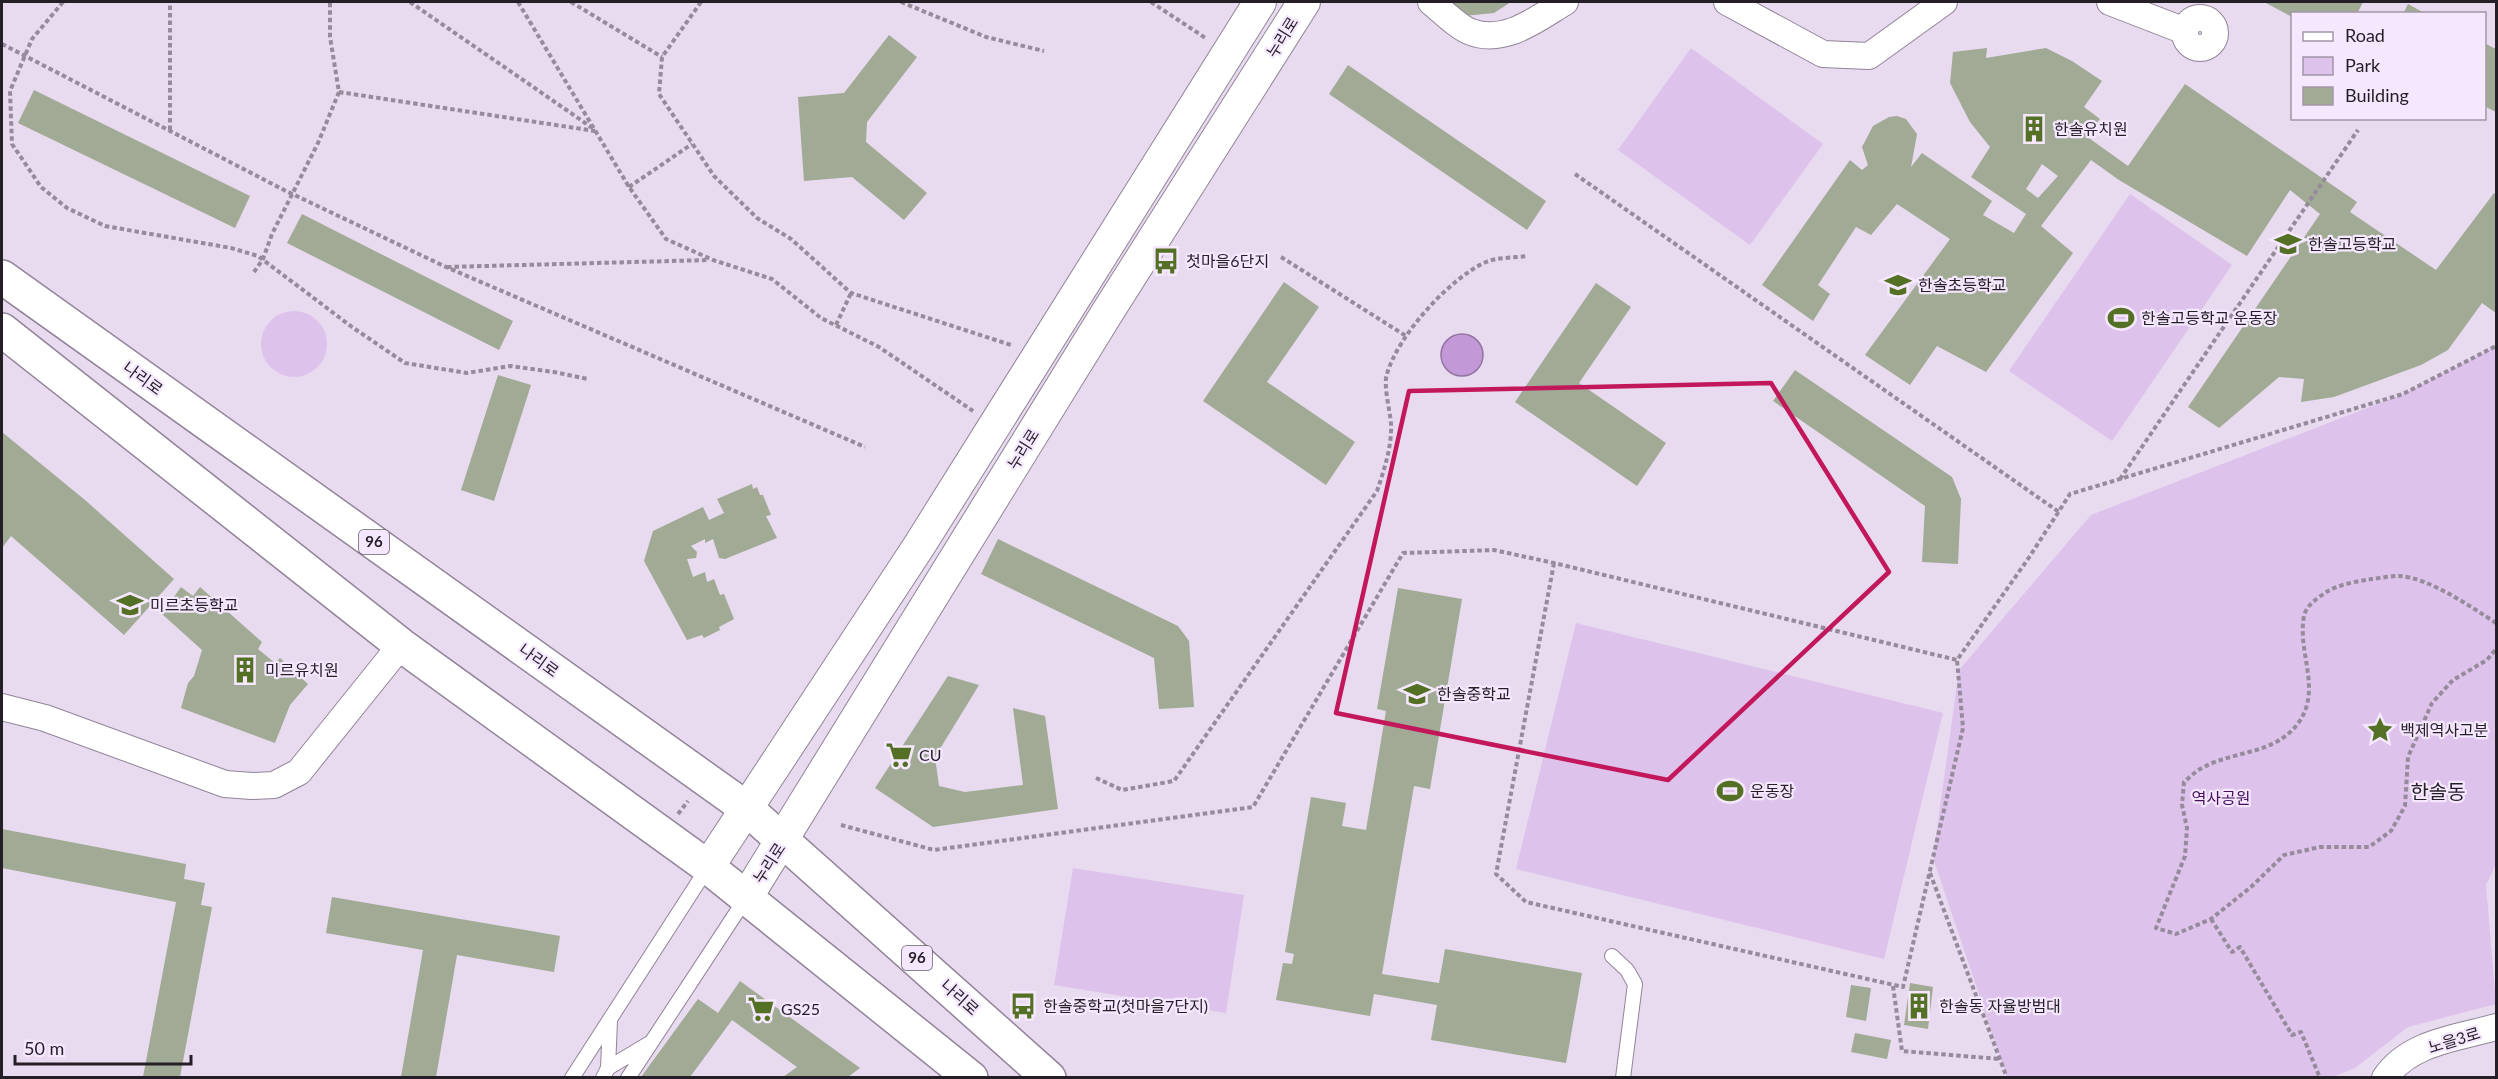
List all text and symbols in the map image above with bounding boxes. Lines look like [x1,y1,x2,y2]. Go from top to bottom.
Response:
legend [2291,12,2486,120]
street label: 누리로 [1262,13,1301,60]
text: Road [2345,24,2385,46]
text: Park [2345,54,2381,76]
text: Building [2345,84,2409,106]
building icon: 한솔유치원 [2019,114,2049,144]
place label: 한솔유치원 [2054,119,2128,138]
school or university icon: 한솔고등학교 [2273,229,2303,259]
place label: 한솔고등학교 [2308,234,2396,253]
bus stop icon: 첫마을6단지 [1151,246,1181,276]
place label: 첫마을6단지 [1186,251,1269,270]
school or university icon: 한솔초등학교 [1883,270,1913,300]
place label: 한솔초등학교 [1918,275,2006,294]
sports icon: 한솔고등학교 운동장 [2106,303,2136,333]
place label: 한솔고등학교 운동장 [2141,308,2278,327]
street label: 나리로 [120,357,167,398]
street label: 누리로 [1003,425,1042,472]
road number: 96 [359,530,389,554]
school or university icon: 미르초등학교 [115,590,145,620]
place label: 미르초등학교 [150,595,238,614]
street label: 나리로 [516,639,563,680]
building icon: 미르유치원 [230,655,260,685]
place label: 미르유치원 [265,660,339,679]
school or university icon: 한솔중학교 [1402,679,1432,709]
place label: 한솔중학교 [1437,684,1511,703]
place icon: 백제역사고분 [2365,715,2395,745]
place label: 백제역사고분 [2400,720,2489,739]
supermarket icon: CU [884,740,914,770]
place label: CU [919,745,941,764]
sports icon: 운동장 [1715,776,1745,806]
district label: 한솔동 [2410,779,2466,803]
place label: 운동장 [1750,781,1794,800]
park label: 역사공원 [2192,788,2250,807]
street label: 누리로 [749,839,789,886]
road number: 96 [902,946,932,970]
street label: 나리로 [938,975,983,1019]
bus stop icon: 한솔중학교(첫마을7단지) [1008,991,1038,1021]
building icon: 한솔동 자율방범대 [1904,991,1934,1021]
supermarket icon: GS25 [746,994,776,1024]
place label: 한솔중학교(첫마을7단지) [1043,996,1208,1015]
place label: 한솔동 자율방범대 [1939,996,2061,1015]
place label: GS25 [781,999,820,1018]
street label: 노을3로 [2426,1023,2482,1056]
scale bar [15,1028,190,1066]
text: 50 m [24,1037,64,1059]

